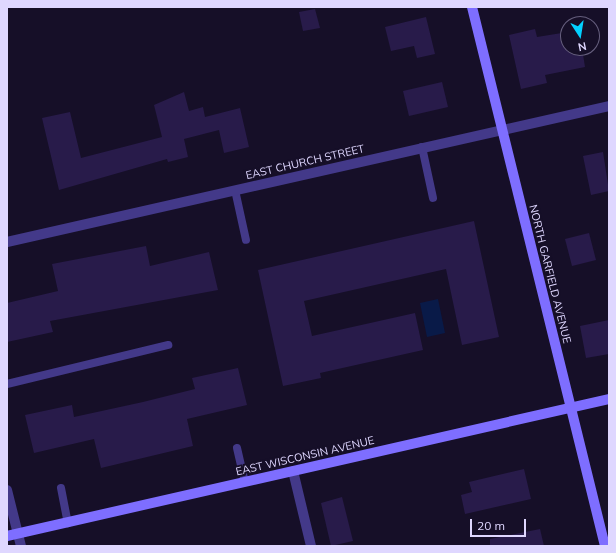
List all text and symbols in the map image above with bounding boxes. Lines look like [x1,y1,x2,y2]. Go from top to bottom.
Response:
north arrow [560,16,600,56]
text: N [577,39,588,54]
street label: EAST CHURCH STREET [244,142,366,182]
street label: NORTH GARFIELD AVENUE [526,203,574,345]
street label: EAST WISCONSIN AVENUE [235,434,375,478]
scale bar [472,511,528,537]
text: 20 m [477,518,505,533]

